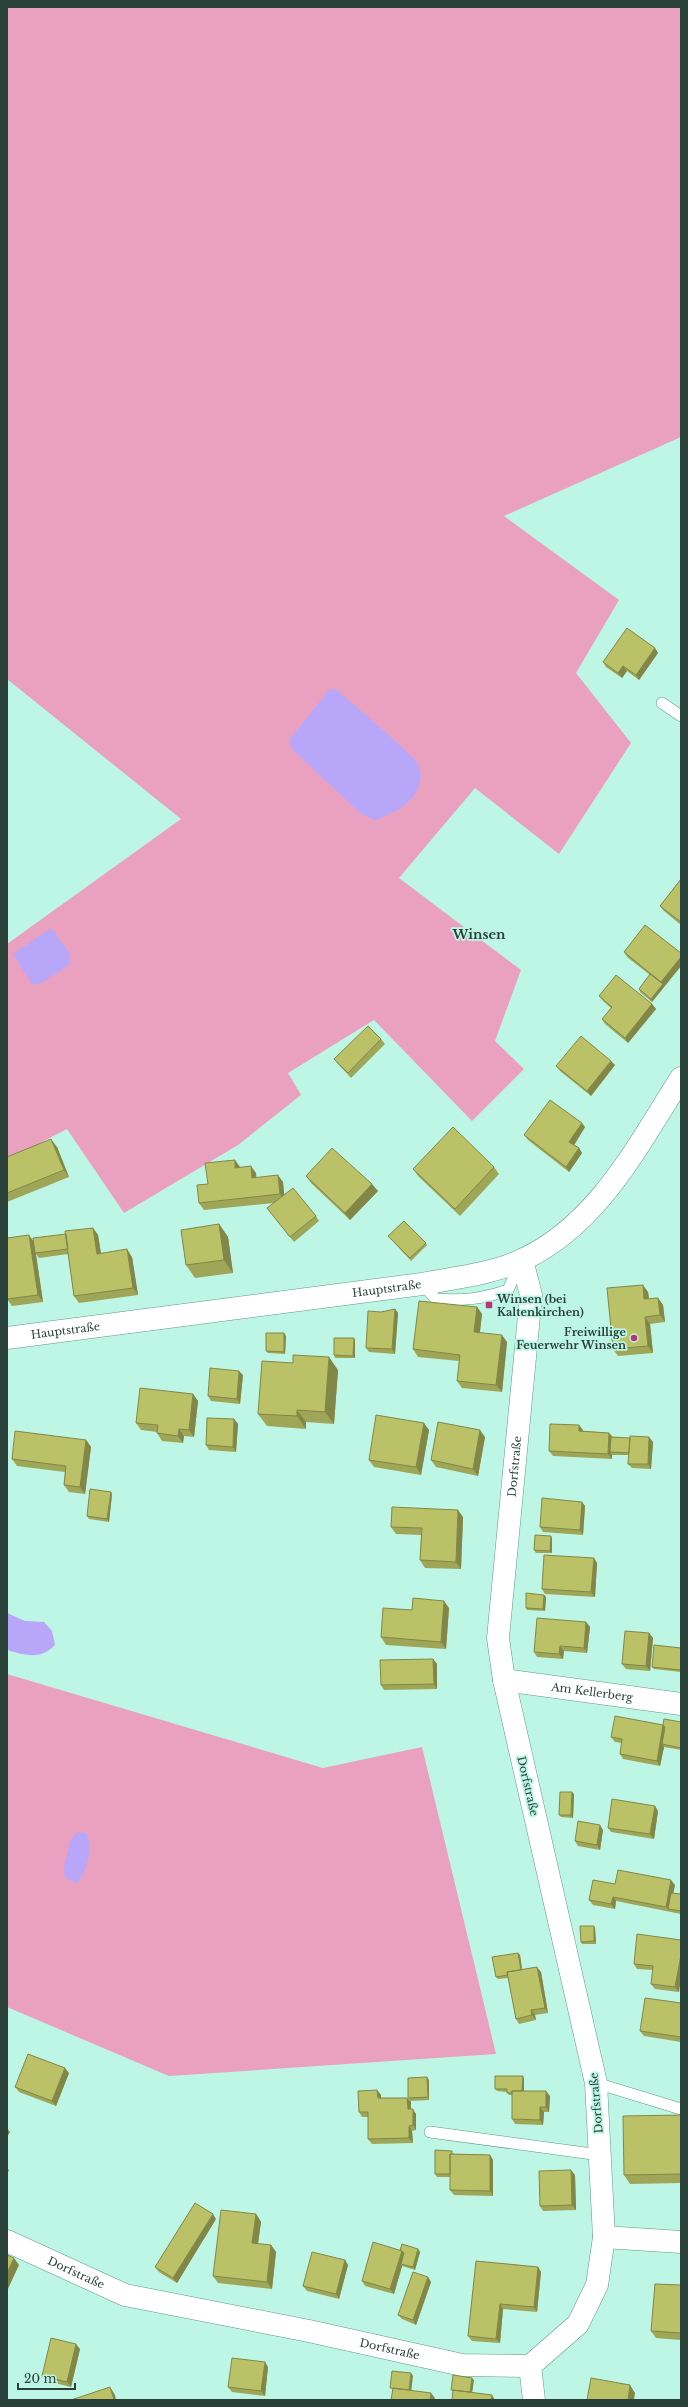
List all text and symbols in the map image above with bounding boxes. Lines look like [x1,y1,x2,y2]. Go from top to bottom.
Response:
district label: Winsen [451,926,506,943]
street label: Hauptstraße [351,1277,422,1300]
place label: Winsen (bei Kaltenkirchen) [496,1292,584,1319]
marker: Winsen (bei Kaltenkirchen) [484,1300,494,1310]
street label: Hauptstraße [30,1319,101,1342]
place label: Freiwillige Feuerwehr Winsen [516,1325,627,1352]
marker: Freiwillige Feuerwehr Winsen [629,1333,639,1343]
street label: Dorfstraße [505,1435,524,1498]
street label: Am Kellerberg [550,1679,634,1704]
street label: Dorfstraße [514,1755,542,1817]
street label: Dorfstraße [586,2072,606,2134]
street label: Dorfstraße [45,2254,107,2292]
street label: Dorfstraße [358,2335,421,2362]
scale bar [18,2365,75,2391]
text: 20 m [24,2371,56,2386]

